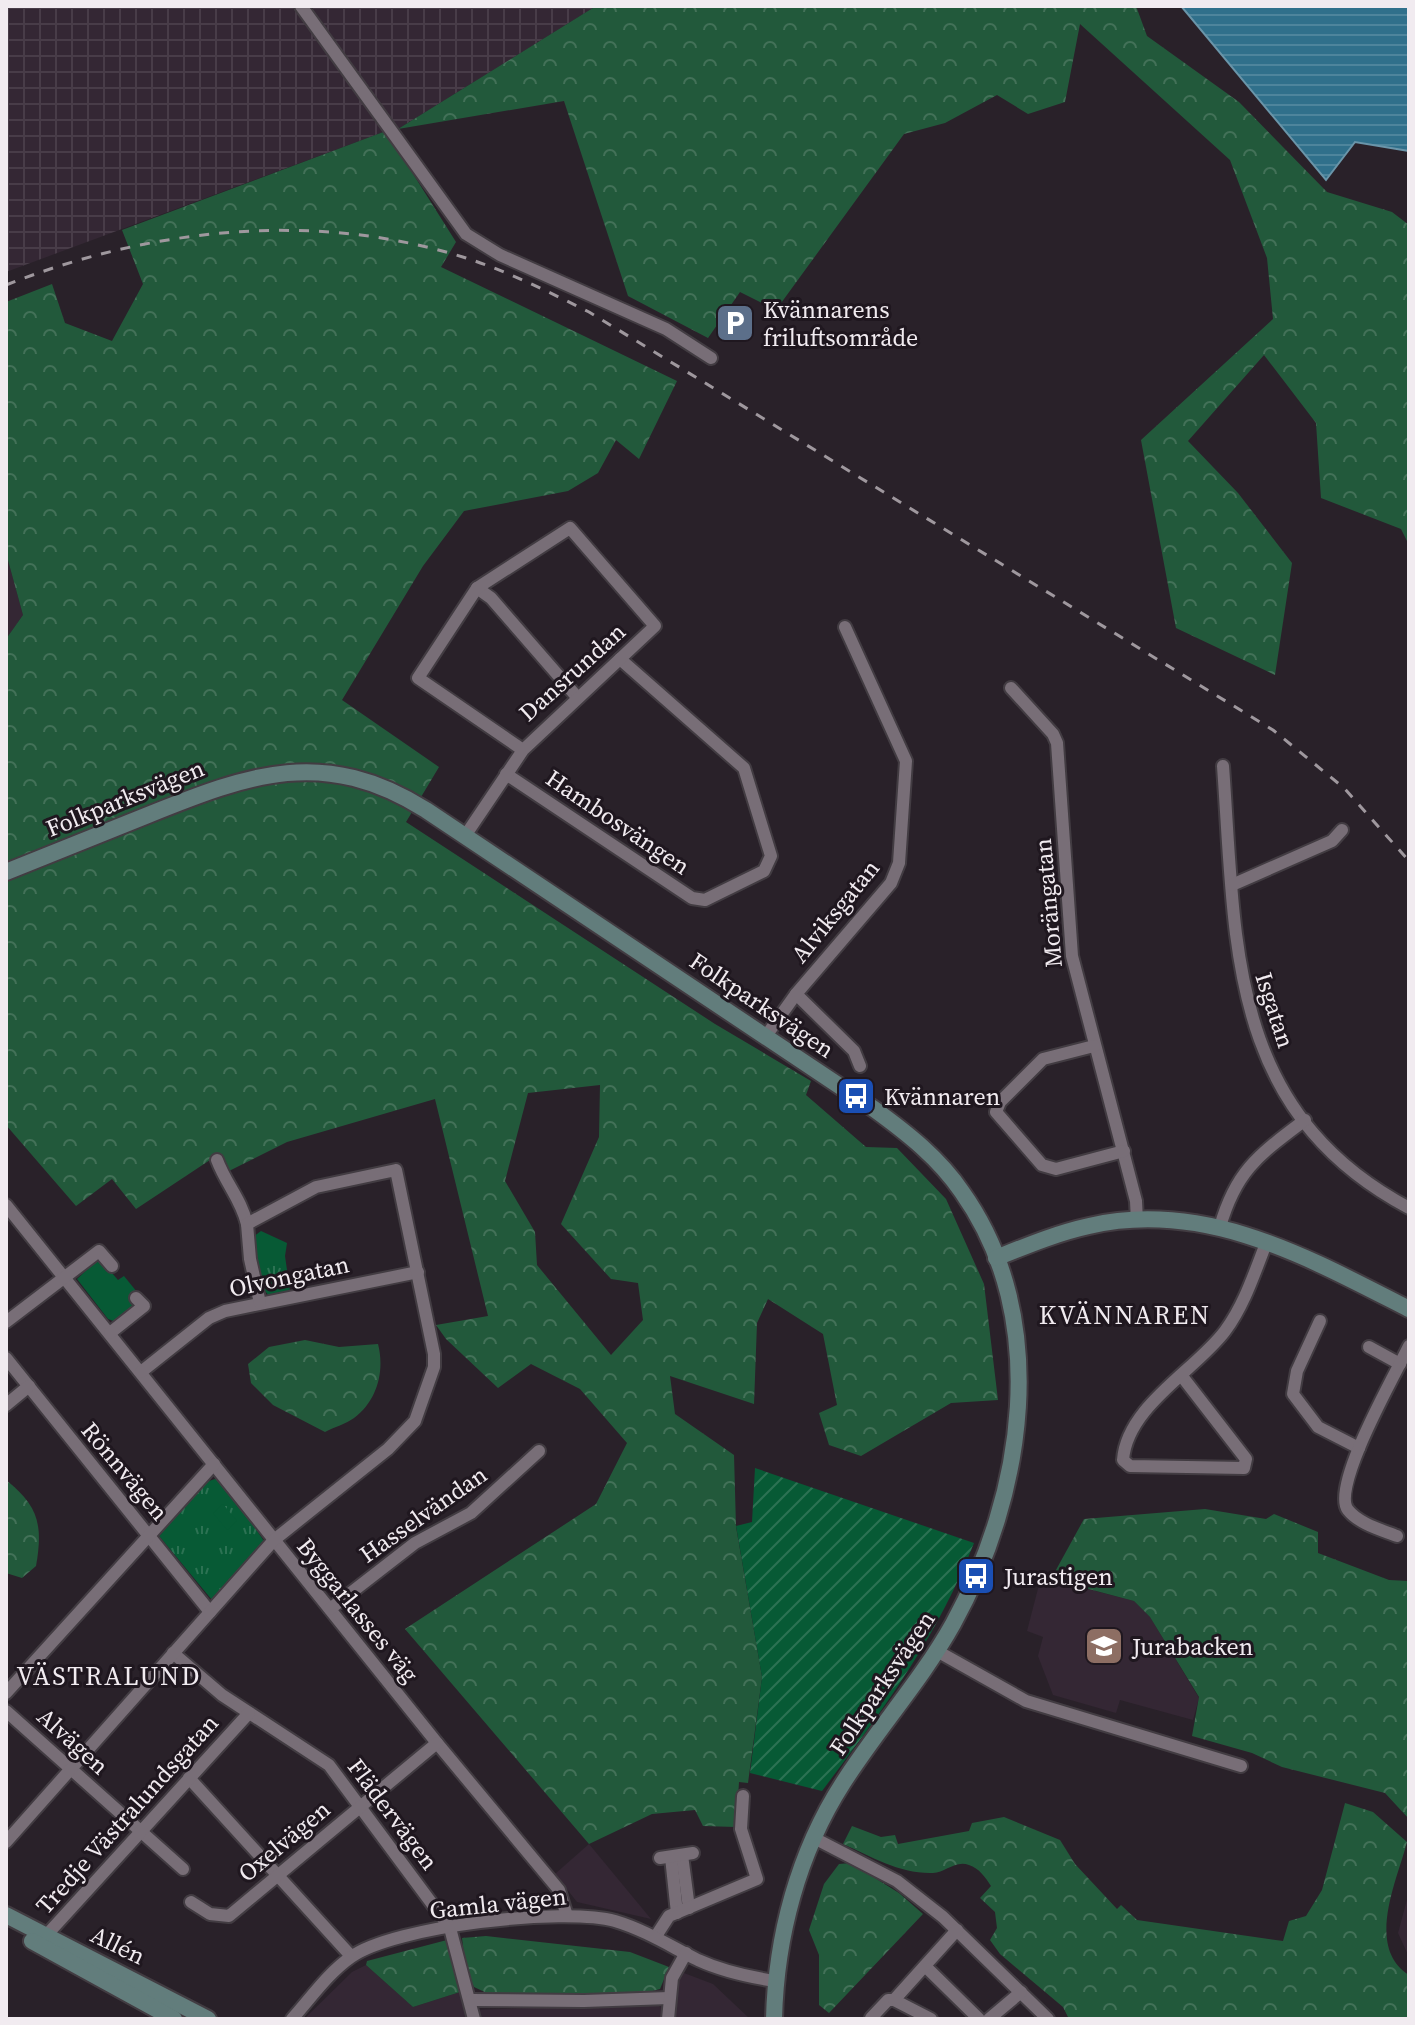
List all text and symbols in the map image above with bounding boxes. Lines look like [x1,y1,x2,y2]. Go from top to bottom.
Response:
place label: Kvännarens friluftsområde [763,293,918,354]
parking icon: Kvännarens friluftsområde [714,302,756,344]
street label: Dansrundan [512,615,632,729]
street label: Folkparksvägen [41,751,209,845]
street label: Hambosvängen [540,762,696,882]
street label: Morängatan [1026,837,1070,969]
street label: Alviksgatan [783,852,887,970]
street label: Folkparksvägen [683,944,841,1066]
street label: Isgatan [1247,968,1303,1052]
bus stop icon: Kvännaren [835,1075,877,1117]
place label: Kvännaren [884,1080,1000,1113]
street label: Olvongatan [226,1247,352,1305]
district label: KVÄNNAREN [1039,1297,1211,1333]
street label: Rönnvägen [74,1415,176,1527]
street label: Hasselvändan [353,1458,493,1570]
street label: Byggarlasses väg [289,1531,427,1689]
bus stop icon: Jurastigen [955,1555,997,1597]
place label: Jurastigen [1003,1560,1113,1593]
street label: Folkparksvägen [821,1604,943,1762]
school or university icon: Jurabacken [1083,1625,1125,1667]
place label: Jurabacken [1131,1630,1253,1663]
district label: VÄSTRALUND [17,1658,201,1694]
street label: Alvägen [30,1700,116,1782]
street label: Tredje Västralundsgatan [28,1707,226,1921]
street label: Flädervägen [340,1751,446,1877]
street label: Oxelvägen [231,1793,337,1889]
street label: Gamla vägen [428,1879,568,1927]
street label: Allén [85,1918,151,1972]

